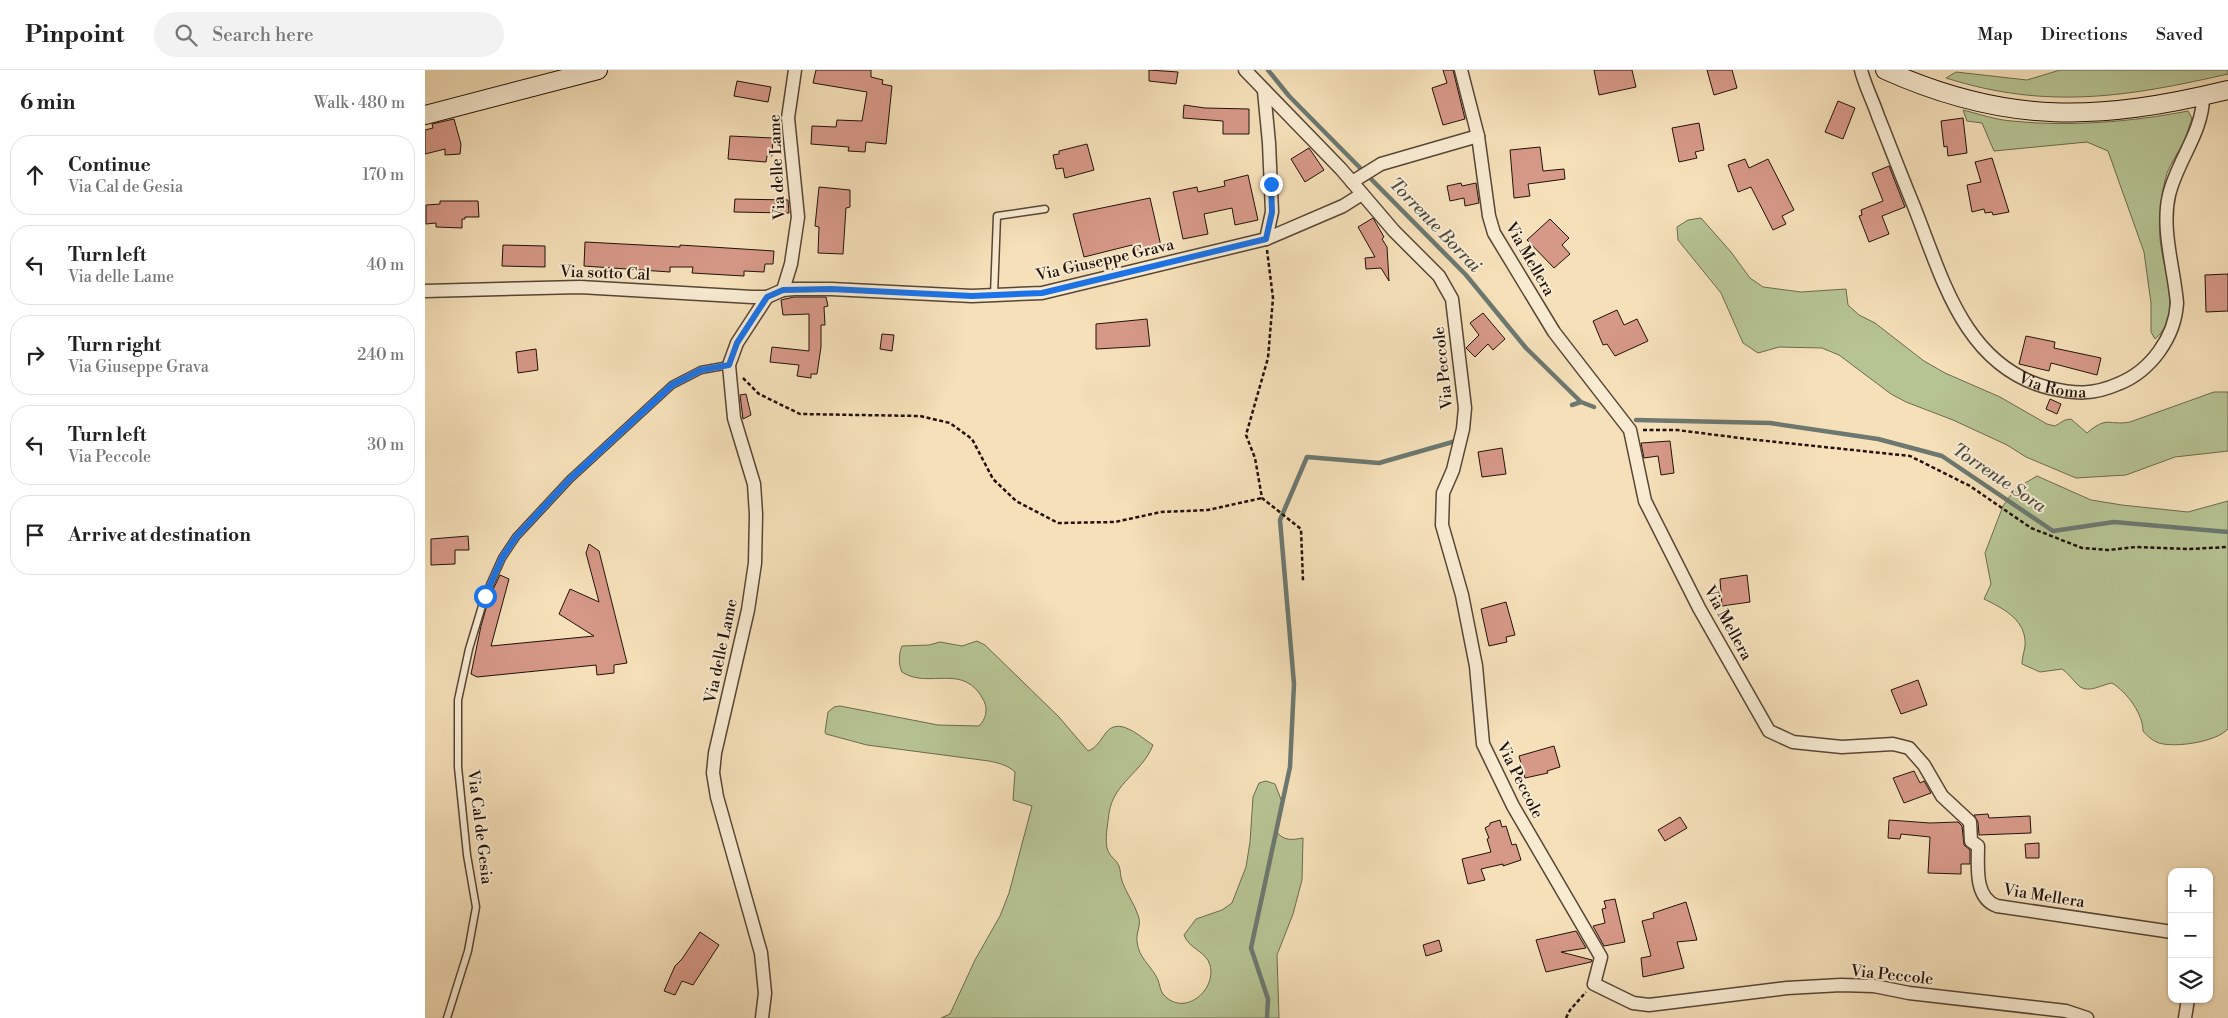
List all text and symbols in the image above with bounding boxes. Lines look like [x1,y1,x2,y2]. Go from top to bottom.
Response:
search box [154,12,504,57]
text: Pinpoint [25,20,124,50]
icon: search [172,21,200,49]
text: Search here [212,23,314,47]
text: Map [1977,23,2013,46]
text: Directions [2041,23,2128,46]
text: Saved [2156,23,2203,46]
text: 6 min [20,90,75,116]
text: Walk · 480 m [314,93,405,113]
street label: Via delle Lame [764,114,790,221]
text: Continue [68,153,151,177]
icon: ahead [21,161,49,189]
text: 170 m [362,165,404,185]
route end [1260,173,1283,196]
water label: Torrente Borrai [1384,173,1486,278]
text: Via Cal de Gesia [68,177,183,197]
street label: Via Mellera [1500,218,1560,300]
street label: Via Giuseppe Grava [1033,234,1177,286]
text: Turn left [68,243,147,267]
icon: left [21,251,49,279]
text: 40 m [367,255,404,275]
street label: Via sotto Cal [559,261,651,285]
text: Via delle Lame [68,267,174,287]
street label: Via Peccole [1429,326,1457,411]
text: Turn right [68,333,161,357]
icon: right [21,341,49,369]
text: 240 m [357,345,404,365]
text: Via Giuseppe Grava [68,357,209,377]
street label: Via Roma [2014,367,2087,403]
text: Turn left [68,423,147,447]
icon: left [21,431,49,459]
text: 30 m [367,435,404,455]
water label: Torrente Sora [1948,438,2051,518]
text: Via Peccole [68,447,151,467]
icon: arrive [21,521,49,549]
text: Arrive at destination [68,523,251,547]
street label: Via Mellera [1699,581,1757,664]
route start [474,585,497,608]
street label: Via delle Lame [700,597,742,706]
street label: Via Peccole [1492,738,1548,822]
street label: Via Cal de Gesia [463,768,497,886]
map controls [2168,868,2213,1003]
button: + [2168,868,2213,913]
street label: Via Mellera [2001,880,2087,912]
button: − [2168,913,2213,958]
button: layers [2168,958,2213,1003]
street label: Via Peccole [1849,961,1934,989]

